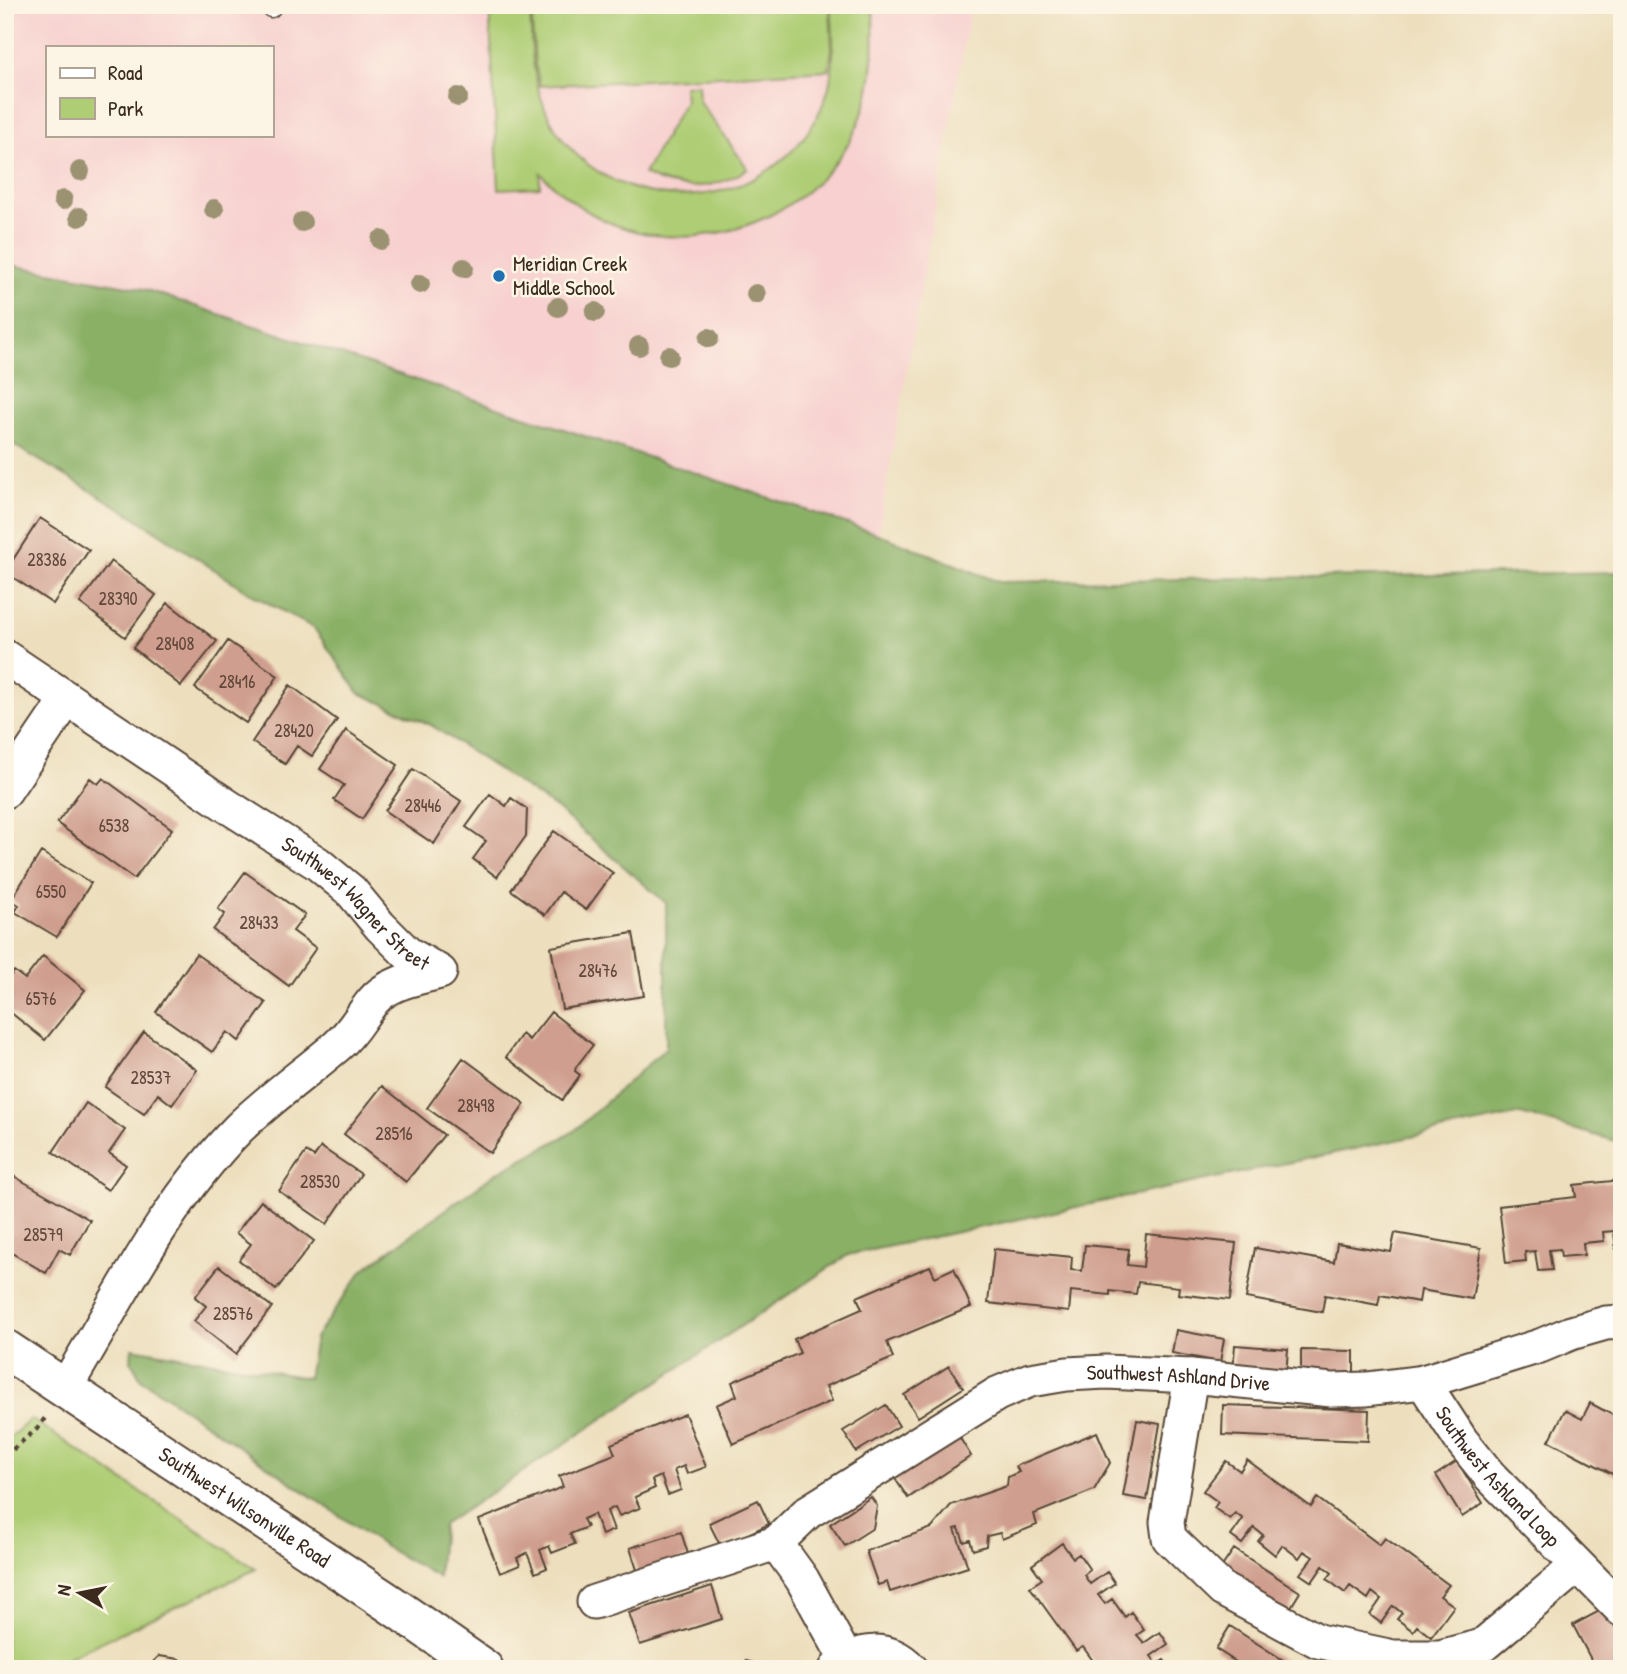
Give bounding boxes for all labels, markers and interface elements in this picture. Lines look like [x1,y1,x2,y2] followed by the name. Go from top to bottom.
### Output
[46,46,273,136] legend
[108,58,142,87] text: Road
[108,94,143,123] text: Park
[513,249,627,302] place label: Meridian Creek Middle School
[491,268,507,284] marker: Meridian Creek Middle School
[27,547,67,572] house number: 28386
[99,586,137,611] house number: 28390
[156,631,195,656] house number: 28408
[219,669,255,694] house number: 28416
[274,718,314,743] house number: 28420
[405,793,441,818] house number: 28446
[99,813,130,838] house number: 6538
[276,829,436,977] street label: Southwest Wagner Street
[36,879,66,904] house number: 6550
[239,910,279,935] house number: 28433
[578,958,618,983] house number: 28476
[26,986,56,1011] house number: 6576
[131,1065,171,1090] house number: 28537
[457,1093,495,1118] house number: 28498
[375,1121,413,1146] house number: 28516
[300,1169,340,1194] house number: 28530
[23,1222,63,1247] house number: 28579
[213,1301,253,1326] house number: 28576
[1086,1357,1272,1398] street label: Southwest Ashland Drive
[1429,1400,1567,1553] street label: Southwest Ashland Loop
[153,1440,336,1574] street label: Southwest Wilsonville Road
[46,1558,116,1628] north arrow
[50,1583,77,1597] text: N

